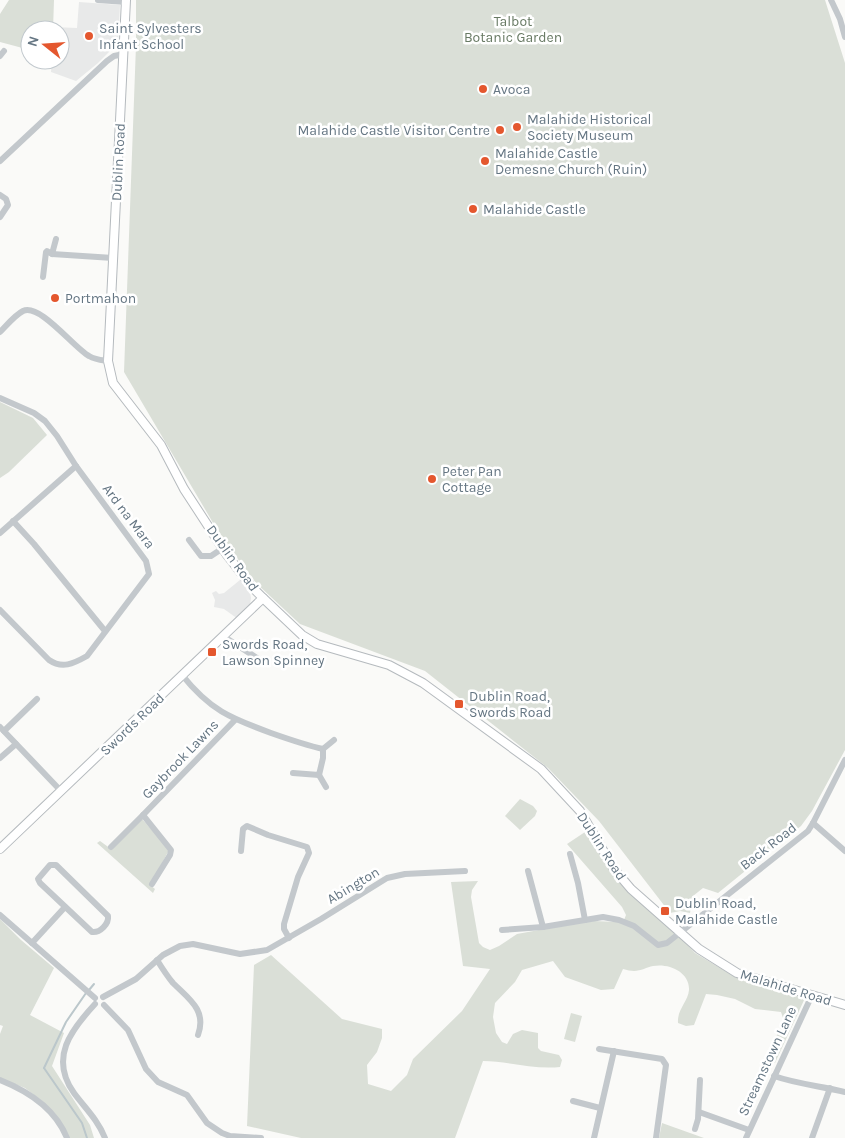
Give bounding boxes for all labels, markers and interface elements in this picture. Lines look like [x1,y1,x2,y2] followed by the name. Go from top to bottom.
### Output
[464,13,562,46] park label: Talbot Botanic Garden
[20,20,70,70] north arrow
[99,20,202,53] place label: Saint Sylvesters Infant School
[83,30,95,42] marker: Saint Sylvesters Infant School
[23,34,43,49] text: N
[493,81,530,98] place label: Avoca
[477,83,489,95] marker: Avoca
[527,111,652,144] place label: Malahide Historical Society Museum
[511,121,523,133] marker: Malahide Historical Society Museum
[297,122,490,139] place label: Malahide Castle Visitor Centre
[108,123,129,201] street label: Dublin Road
[494,124,506,136] marker: Malahide Castle Visitor Centre
[495,145,647,178] place label: Malahide Castle Demesne Church (Ruin)
[479,155,491,167] marker: Malahide Castle Demesne Church (Ruin)
[483,201,586,218] place label: Malahide Castle
[467,203,479,215] marker: Malahide Castle
[65,290,136,307] place label: Portmahon
[49,292,61,304] marker: Portmahon
[442,463,502,496] place label: Peter Pan Cottage
[426,473,438,485] marker: Peter Pan Cottage
[99,481,158,552] street label: Ard na Mara
[203,522,262,595] street label: Dublin Road
[222,636,325,669] place label: Swords Road, Lawson Spinney
[206,646,218,658] marker: Swords Road, Lawson Spinney
[469,688,552,721] place label: Dublin Road, Swords Road
[97,690,168,759] street label: Swords Road
[453,698,465,710] marker: Dublin Road, Swords Road
[138,716,222,802] street label: Gaybrook Lawns
[573,809,630,884] street label: Dublin Road
[737,819,800,874] street label: Back Road
[324,863,383,908] street label: Abington
[675,895,778,928] place label: Dublin Road, Malahide Castle
[659,905,671,917] marker: Dublin Road, Malahide Castle
[738,965,834,1009] street label: Malahide Road
[735,1004,800,1119] street label: Streamstown Lane

